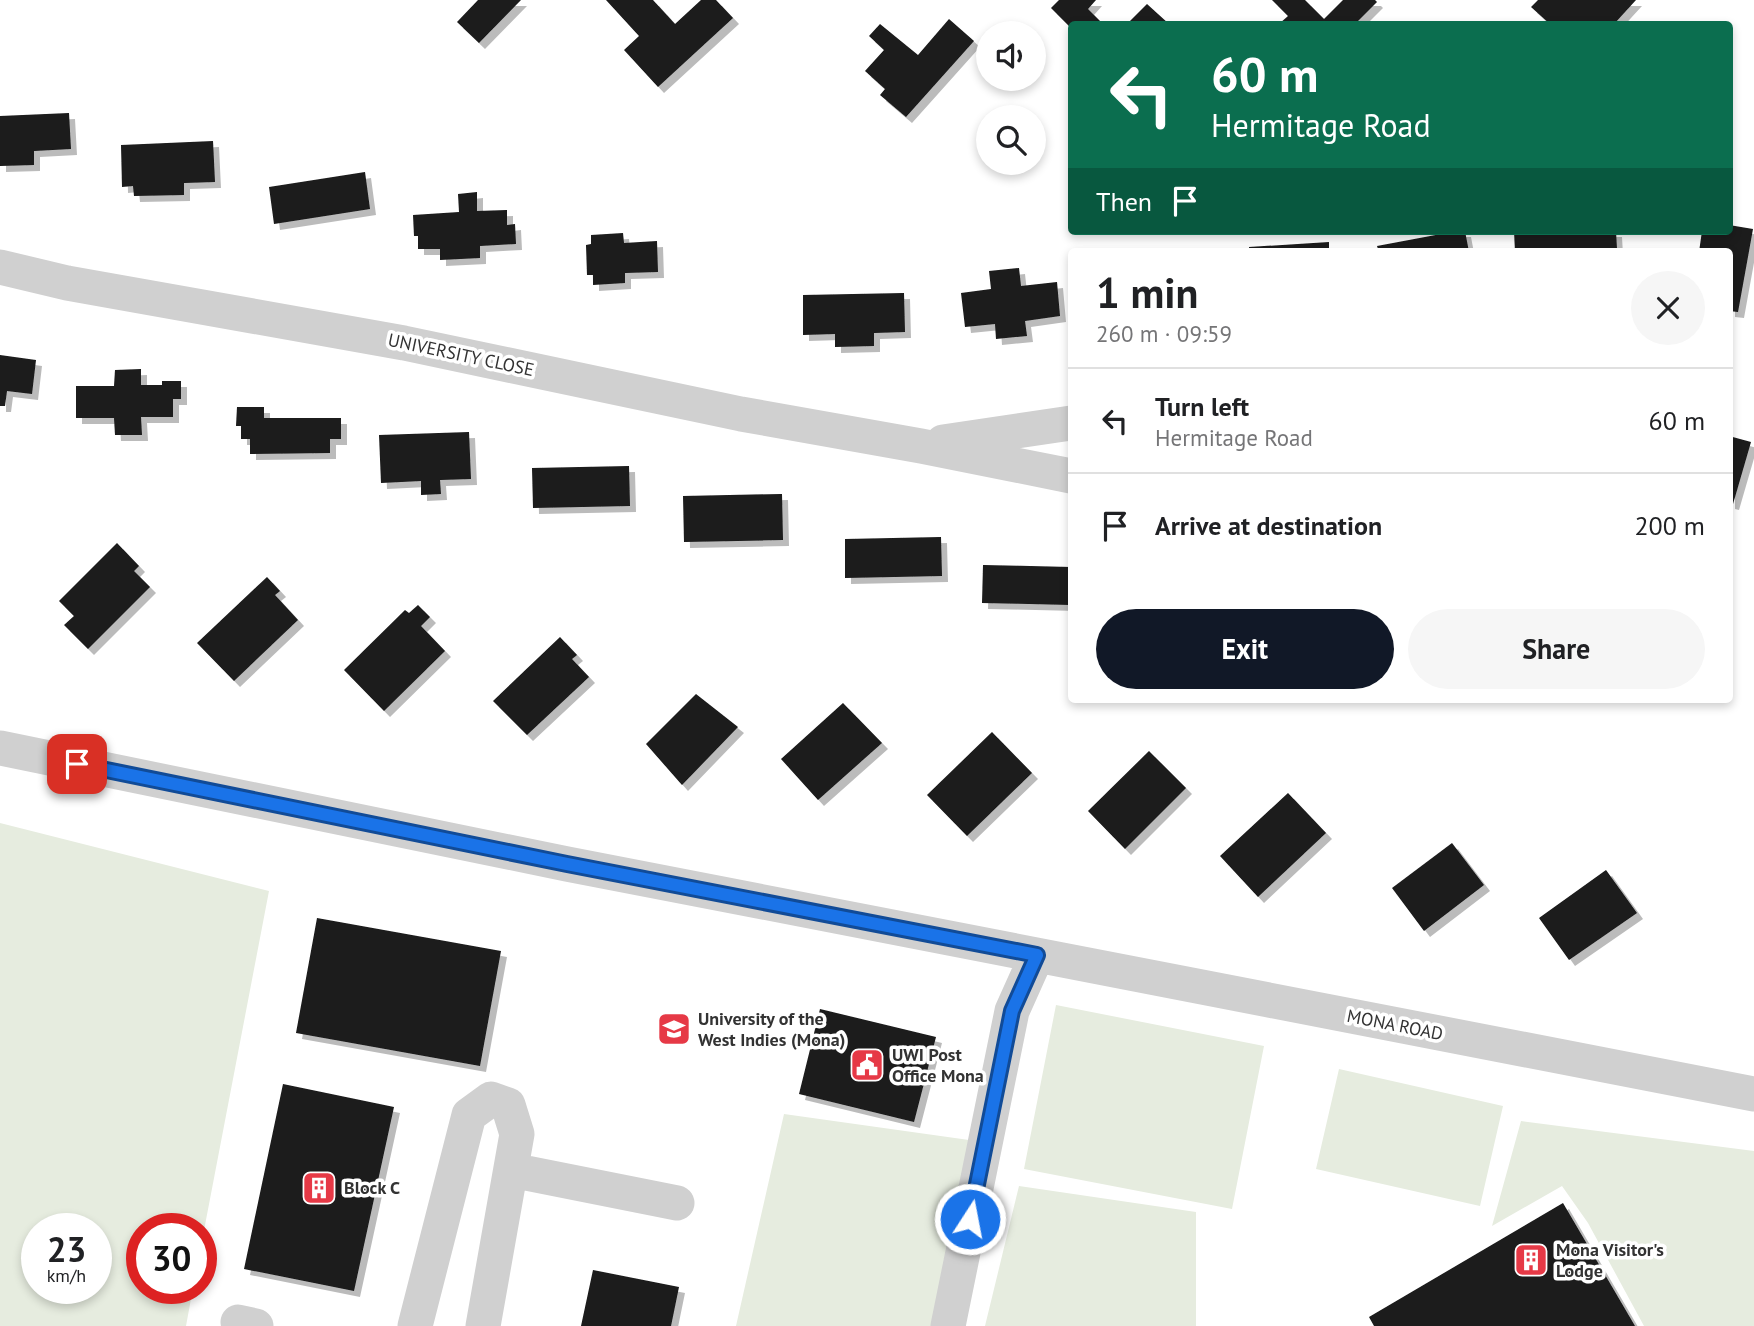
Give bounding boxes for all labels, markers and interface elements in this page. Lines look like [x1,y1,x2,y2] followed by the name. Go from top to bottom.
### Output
[976,21,1046,175] map controls
[976,21,1046,91] button: sound
[1211,42,1318,106] text: 60 m
[1096,49,1187,140] icon: left
[1211,104,1431,146] text: Hermitage Road
[976,105,1046,175] button: search
[1166,182,1204,220] icon: arrive
[1096,185,1152,218] text: Then
[1096,265,1198,320] text: 1 min
[1631,271,1705,345] button: close
[1096,319,1232,348] text: 260 m · 09:59
[386,328,536,381] street label: UNIVERSITY CLOSE
[1155,390,1249,423] text: Turn left
[1096,402,1134,440] icon: left
[1649,404,1705,437] text: 60 m
[1155,423,1313,452] text: Hermitage Road
[1096,507,1134,545] icon: arrive
[1155,509,1382,542] text: Arrive at destination
[1634,509,1705,542] text: 200 m
[1096,609,1394,689] button: Exit
[1408,609,1705,689] button: Share
[47,734,107,794] pin
[58,745,96,783] icon: arrive
[1345,1004,1445,1045] street label: MONA ROAD
[698,1007,846,1051] place label: University of the West Indies (Mona)
[655,1010,693,1048] school or university icon: University of the West Indies (Mona)
[892,1043,984,1087] place label: UWI Post Office Mona
[848,1046,886,1084] public building icon: UWI Post Office Mona
[300,1169,338,1207] building icon: Block C
[344,1176,400,1199] place label: Block C
[933,1182,1007,1256] position arrow
[126,1213,217,1304] speed limit sign: 30
[47,1226,86,1272] text: 23
[1556,1238,1664,1282] place label: Mona Visitor's Lodge
[1512,1241,1550,1279] building icon: Mona Visitor's Lodge
[47,1264,86,1287] text: km/h

